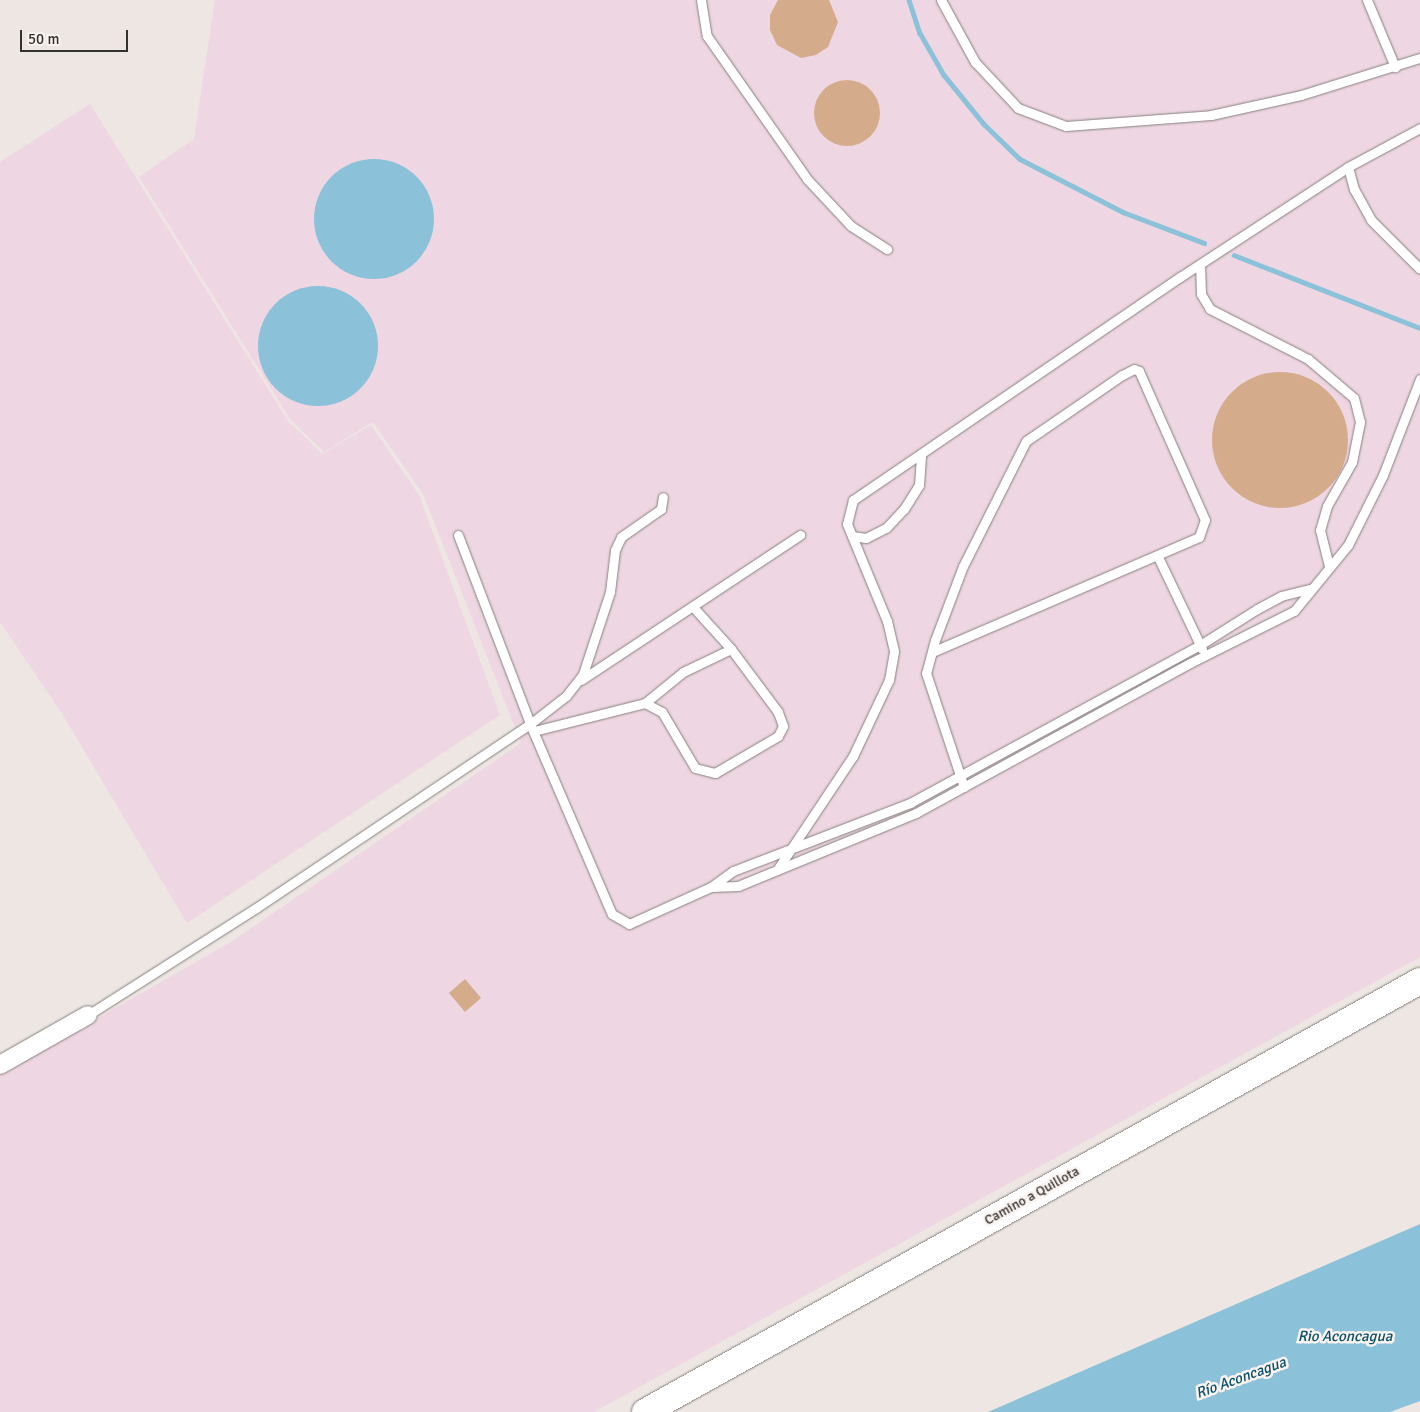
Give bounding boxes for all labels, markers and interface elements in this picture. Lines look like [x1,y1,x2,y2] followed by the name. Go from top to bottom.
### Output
[22,20,130,52] scale bar
[28,30,59,48] text: 50 m
[981,1163,1083,1229] street label: Camino a Quillota
[1298,1328,1392,1346] water label: Rio Aconcagua
[1194,1353,1288,1403] water label: Río Aconcagua

